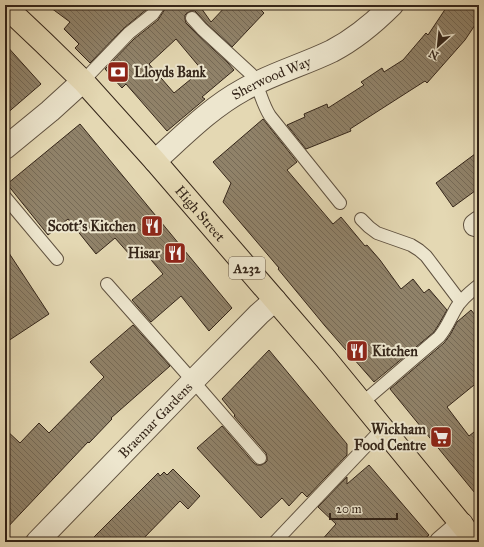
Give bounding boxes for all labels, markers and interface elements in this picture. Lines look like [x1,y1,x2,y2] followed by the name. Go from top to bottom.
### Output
[418,26,458,66] north arrow
[426,46,441,62] text: N
[228,53,314,104] street label: Sherwood Way
[105,59,131,85] bank icon: Lloyds Bank
[134,64,207,82] place label: Lloyds Bank
[171,182,229,245] street label: High Street
[139,213,165,239] restaurant icon: Scott's Kitchen
[48,218,136,235] place label: Scott's Kitchen
[162,240,188,266] restaurant icon: Hisar
[128,245,161,262] place label: Hisar
[229,257,265,279] road number: A232
[344,338,370,364] restaurant icon: Kitchen
[372,343,418,360] place label: Kitchen
[115,379,196,462] street label: Braemar Gardens
[354,421,426,454] place label: Wickham Food Centre
[428,424,454,450] supermarket icon: Wickham Food Centre
[330,495,397,521] scale bar
[336,502,362,516] text: 20 m

